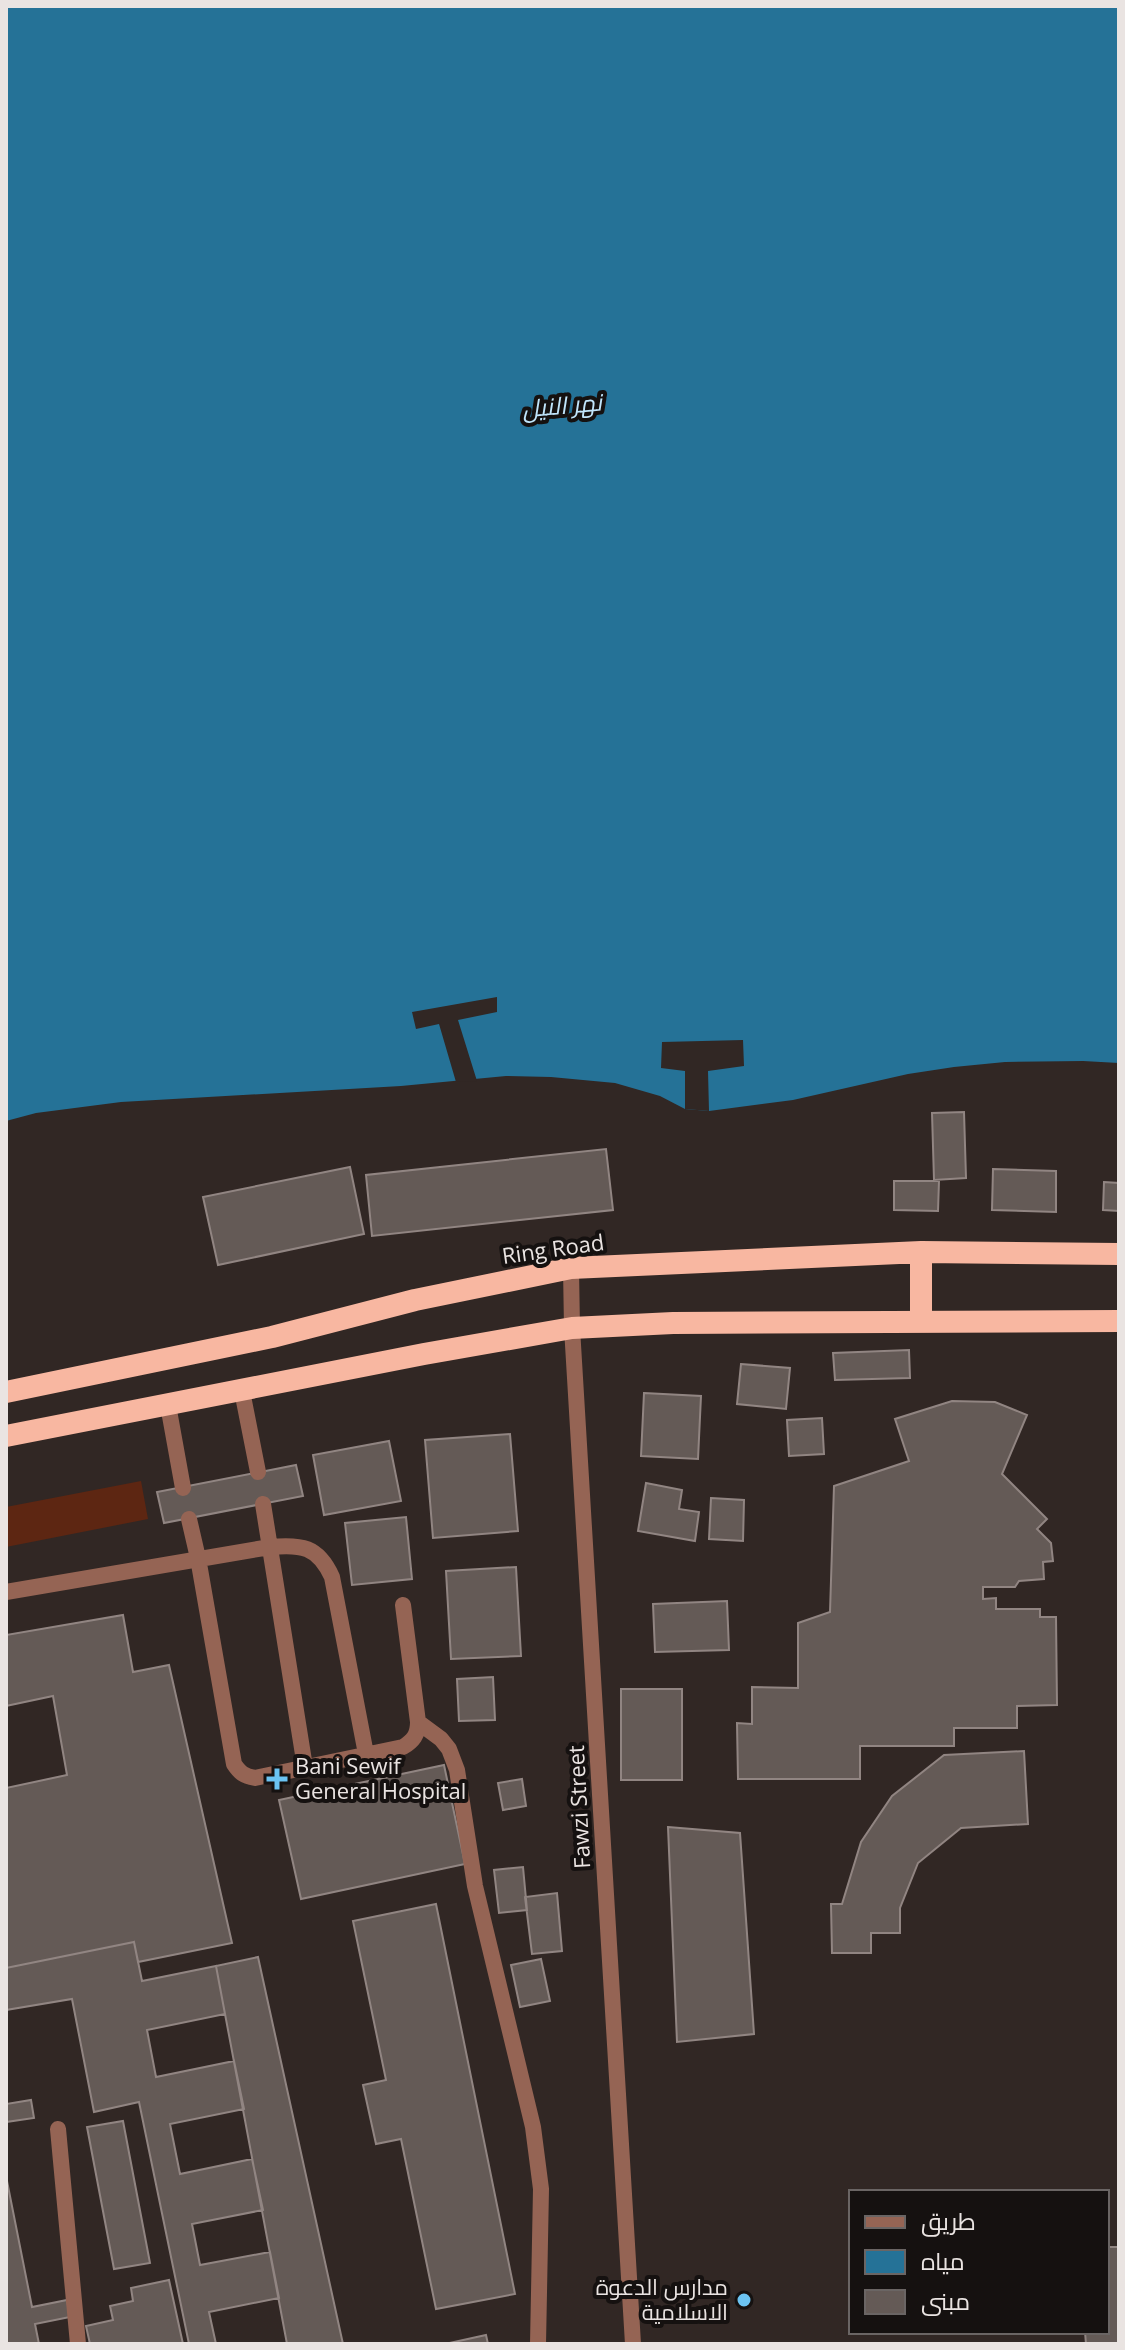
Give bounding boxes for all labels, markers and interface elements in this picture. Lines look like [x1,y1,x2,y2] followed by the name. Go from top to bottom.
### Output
[521,384,606,424] water label: نهر النيل
[500,1226,606,1270] street label: Ring Road
[560,1744,596,1870] street label: Fawzi Street
[295,1750,466,1805] place label: Bani Sewif General Hospital
[266,1768,288,1790] marker: Bani Sewif General Hospital
[849,2190,1109,2334] legend
[921,2204,976,2237] text: طريق
[921,2244,965,2277] text: مياه
[596,2271,728,2326] place label: مدارس الدعوة الاسلامية
[921,2284,970,2317] text: مبنى
[735,2291,753,2309] marker: مدارس الدعوة الاسلامية

